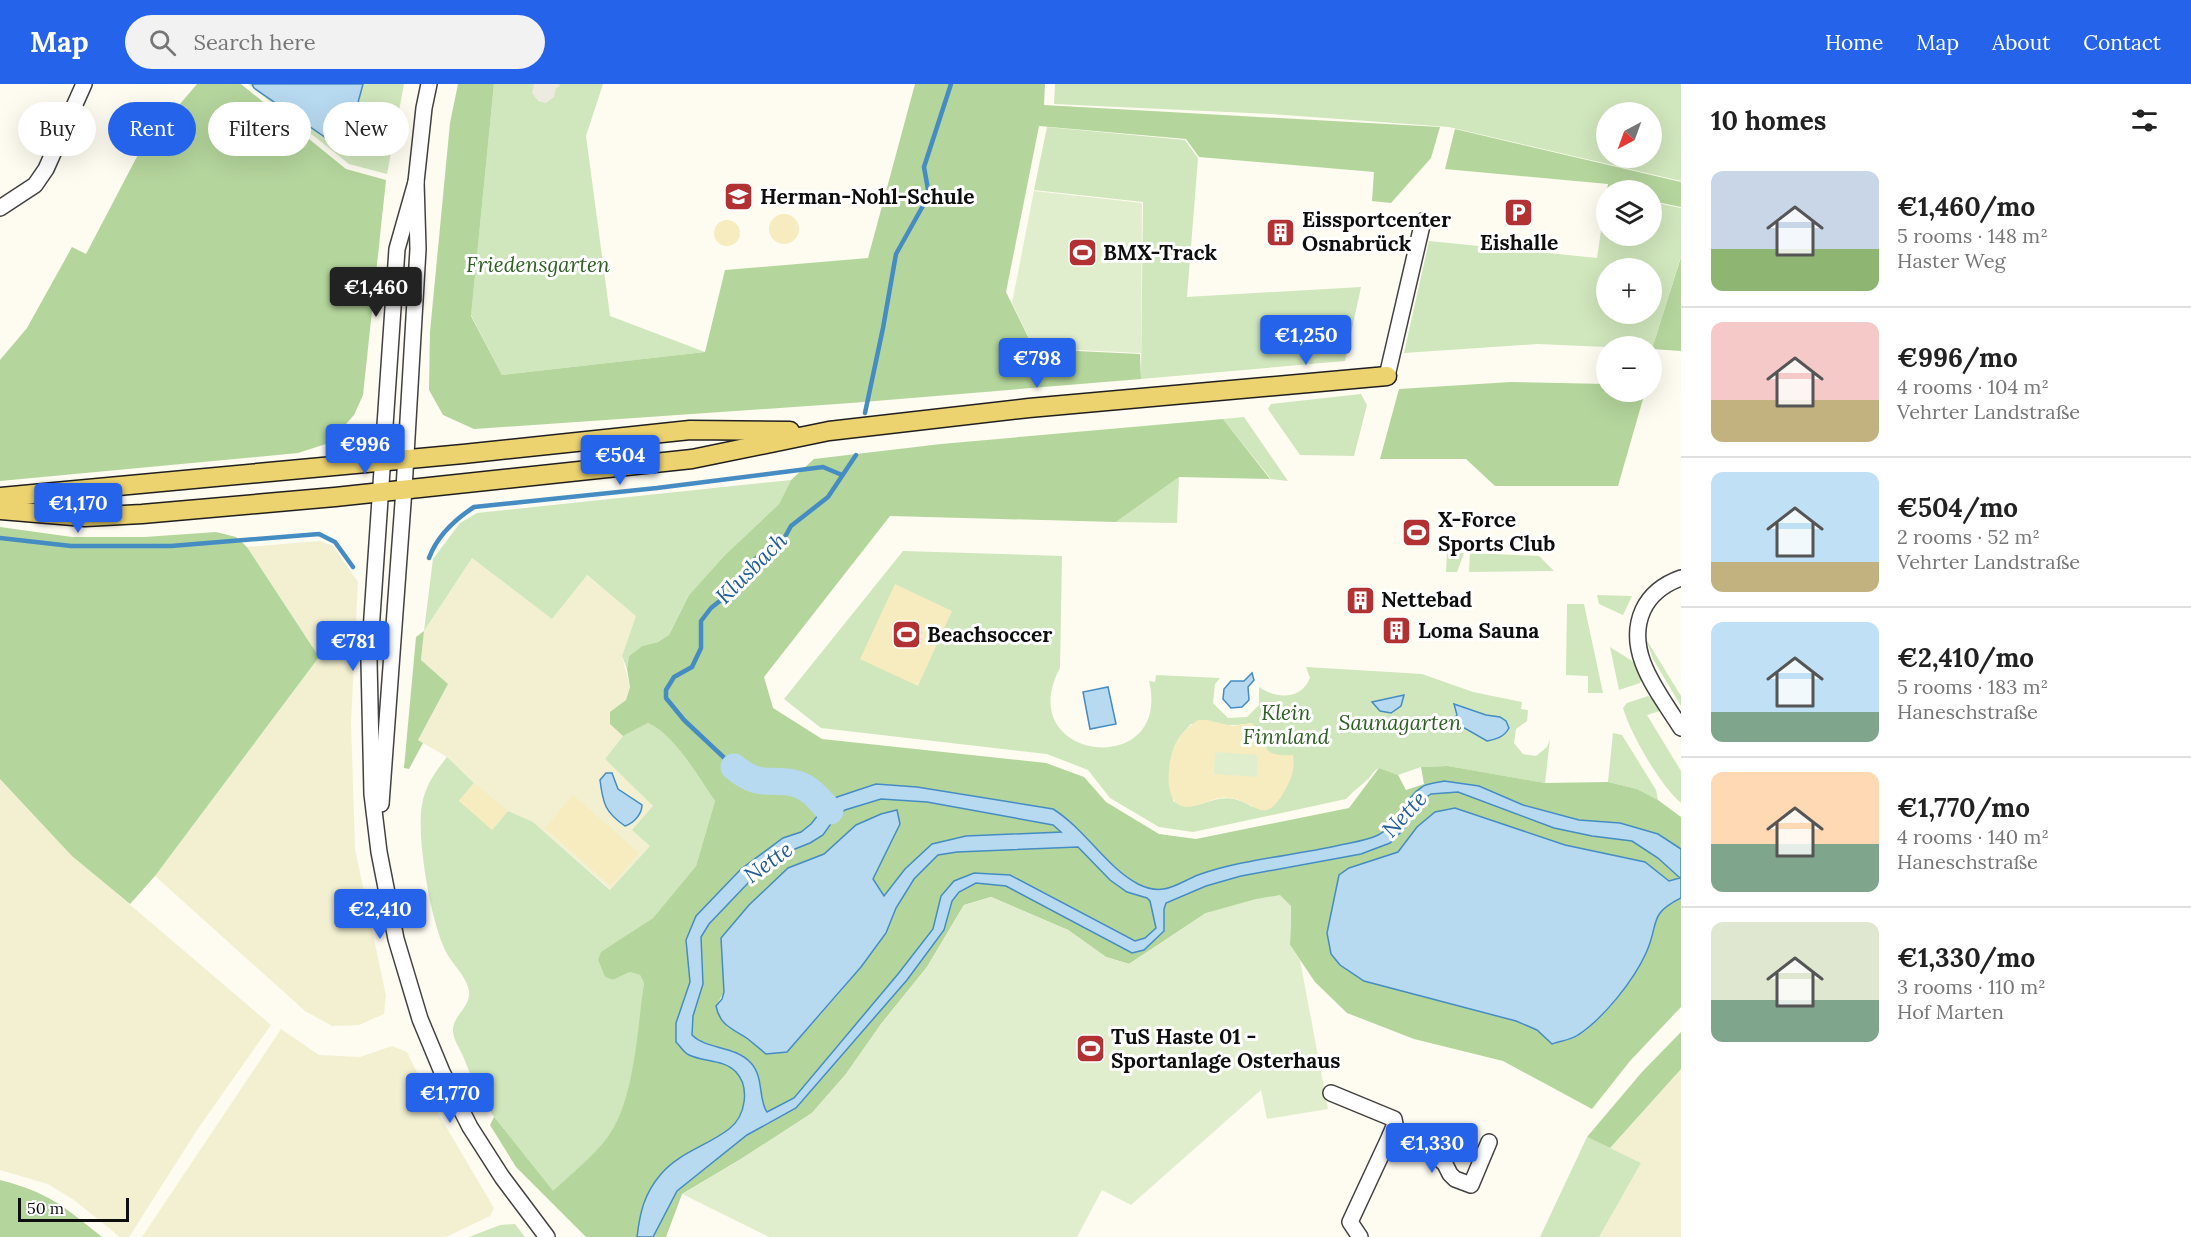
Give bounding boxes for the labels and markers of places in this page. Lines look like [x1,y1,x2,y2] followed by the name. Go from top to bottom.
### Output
[723,181,755,213] school or university icon: Herman-Nohl-Schule
[760,183,975,210] place label: Herman-Nohl-Schule
[1503,196,1535,228] parking icon: Eishalle
[1302,206,1451,257] place label: Eissportcenter Osnabrück
[1265,216,1297,248] building icon: Eissportcenter Osnabrück
[1480,229,1558,256] place label: Eishalle
[1066,237,1098,269] sports icon: BMX-Track
[1103,239,1218,266] place label: BMX-Track
[327,267,425,318] pin: €1,460
[1257,315,1355,366] pin: €1,250
[1001,338,1073,389] pin: €798
[329,424,401,475] pin: €996
[584,435,656,486] pin: €504
[29,483,127,534] pin: €1,170
[1438,506,1555,557] place label: X-Force Sports Club
[1401,516,1433,548] sports icon: X-Force Sports Club
[1344,584,1376,616] building icon: Nettebad
[1381,586,1472,613] place label: Nettebad
[1381,615,1413,647] building icon: Loma Sauna
[1418,617,1539,644] place label: Loma Sauna
[890,619,922,651] sports icon: Beachsoccer
[317,621,389,672] pin: €781
[927,621,1052,648] place label: Beachsoccer
[331,889,429,940] pin: €2,410
[1111,1023,1340,1074] place label: TuS Haste 01 - Sportanlage Osterhaus
[1074,1033,1106,1065] sports icon: TuS Haste 01 - Sportanlage Osterhaus
[401,1073,499,1124] pin: €1,770
[1383,1123,1481,1174] pin: €1,330

